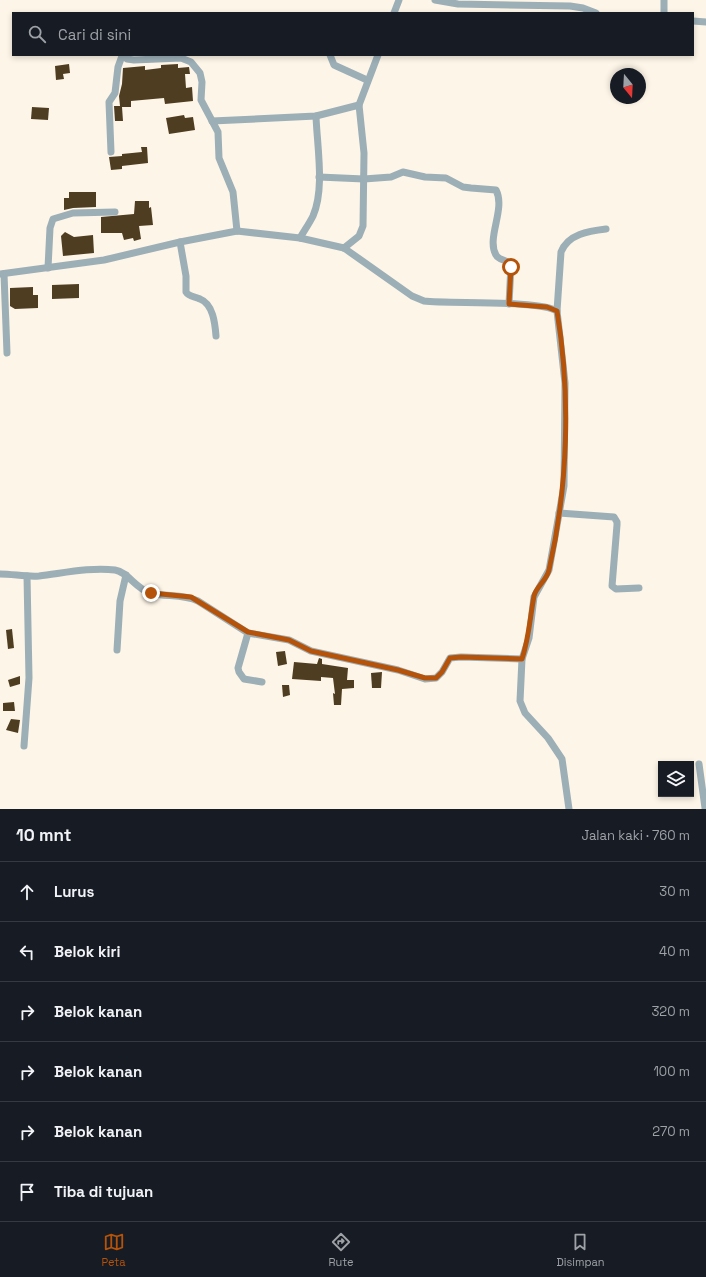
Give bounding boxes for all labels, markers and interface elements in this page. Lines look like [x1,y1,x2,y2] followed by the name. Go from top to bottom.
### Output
[12,12,694,56] search box
[26,23,48,45] icon: search
[58,25,131,44] text: Cari di sini
[610,68,646,104] north arrow
[502,258,520,276] route start
[142,584,160,602] route end
[658,761,694,797] map controls
[658,761,694,797] button: layers
[16,824,72,846] text: 10 mnt
[582,827,690,844] text: Jalan kaki · 760 m
[16,881,38,903] icon: ahead
[54,882,94,901] text: Lurus
[659,883,690,900] text: 30 m
[16,941,38,963] icon: left
[54,942,120,961] text: Belok kiri
[659,943,690,960] text: 40 m
[16,1001,38,1023] icon: right
[54,1002,142,1021] text: Belok kanan
[651,1003,690,1020] text: 320 m
[16,1061,38,1083] icon: right
[54,1062,142,1081] text: Belok kanan
[653,1063,690,1080] text: 100 m
[16,1121,38,1143] icon: right
[54,1122,142,1141] text: Belok kanan
[652,1123,690,1140] text: 270 m
[16,1181,38,1203] icon: arrive
[54,1182,153,1201] text: Tiba di tujuan
[101,1231,126,1269] tab: Peta
[328,1231,354,1269] tab: Rute
[556,1231,605,1269] tab: Disimpan

